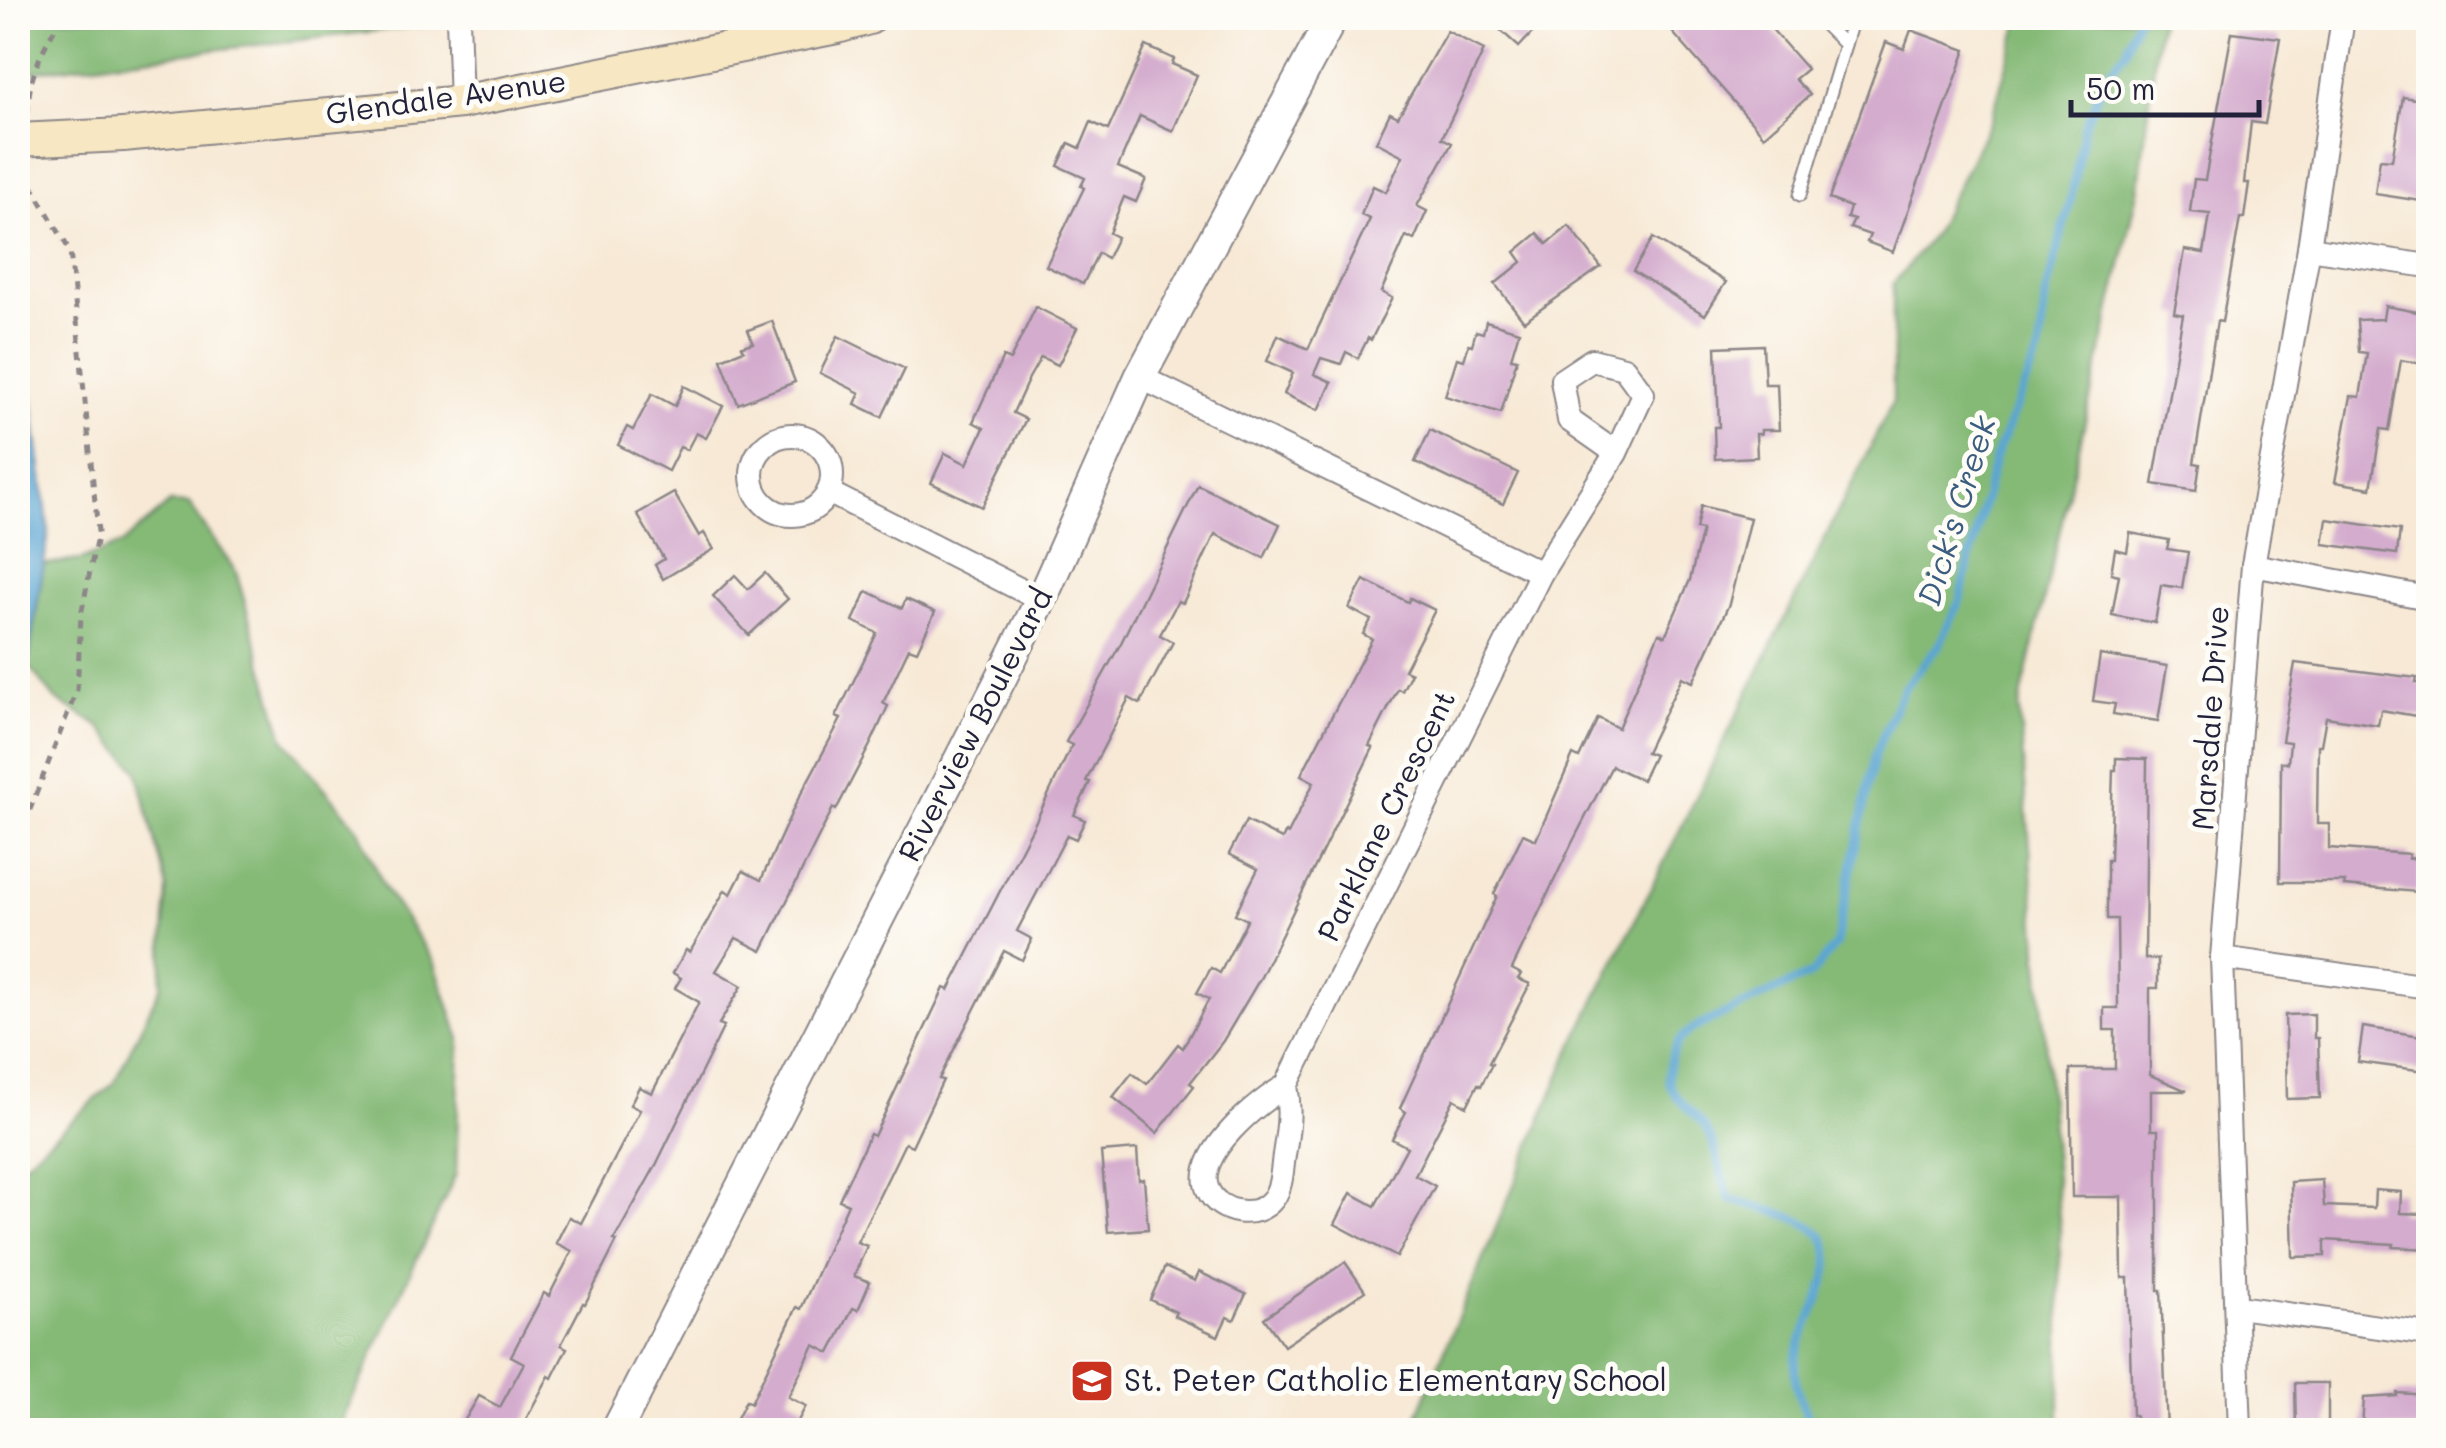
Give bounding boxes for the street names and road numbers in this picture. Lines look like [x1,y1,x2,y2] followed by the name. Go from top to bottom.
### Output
[323,59,568,133] street label: Glendale Avenue
[888,580,1061,868] street label: Riverview Boulevard
[2181,604,2237,831] street label: Marsdale Drive
[1307,683,1463,947] street label: Parklane Crescent

